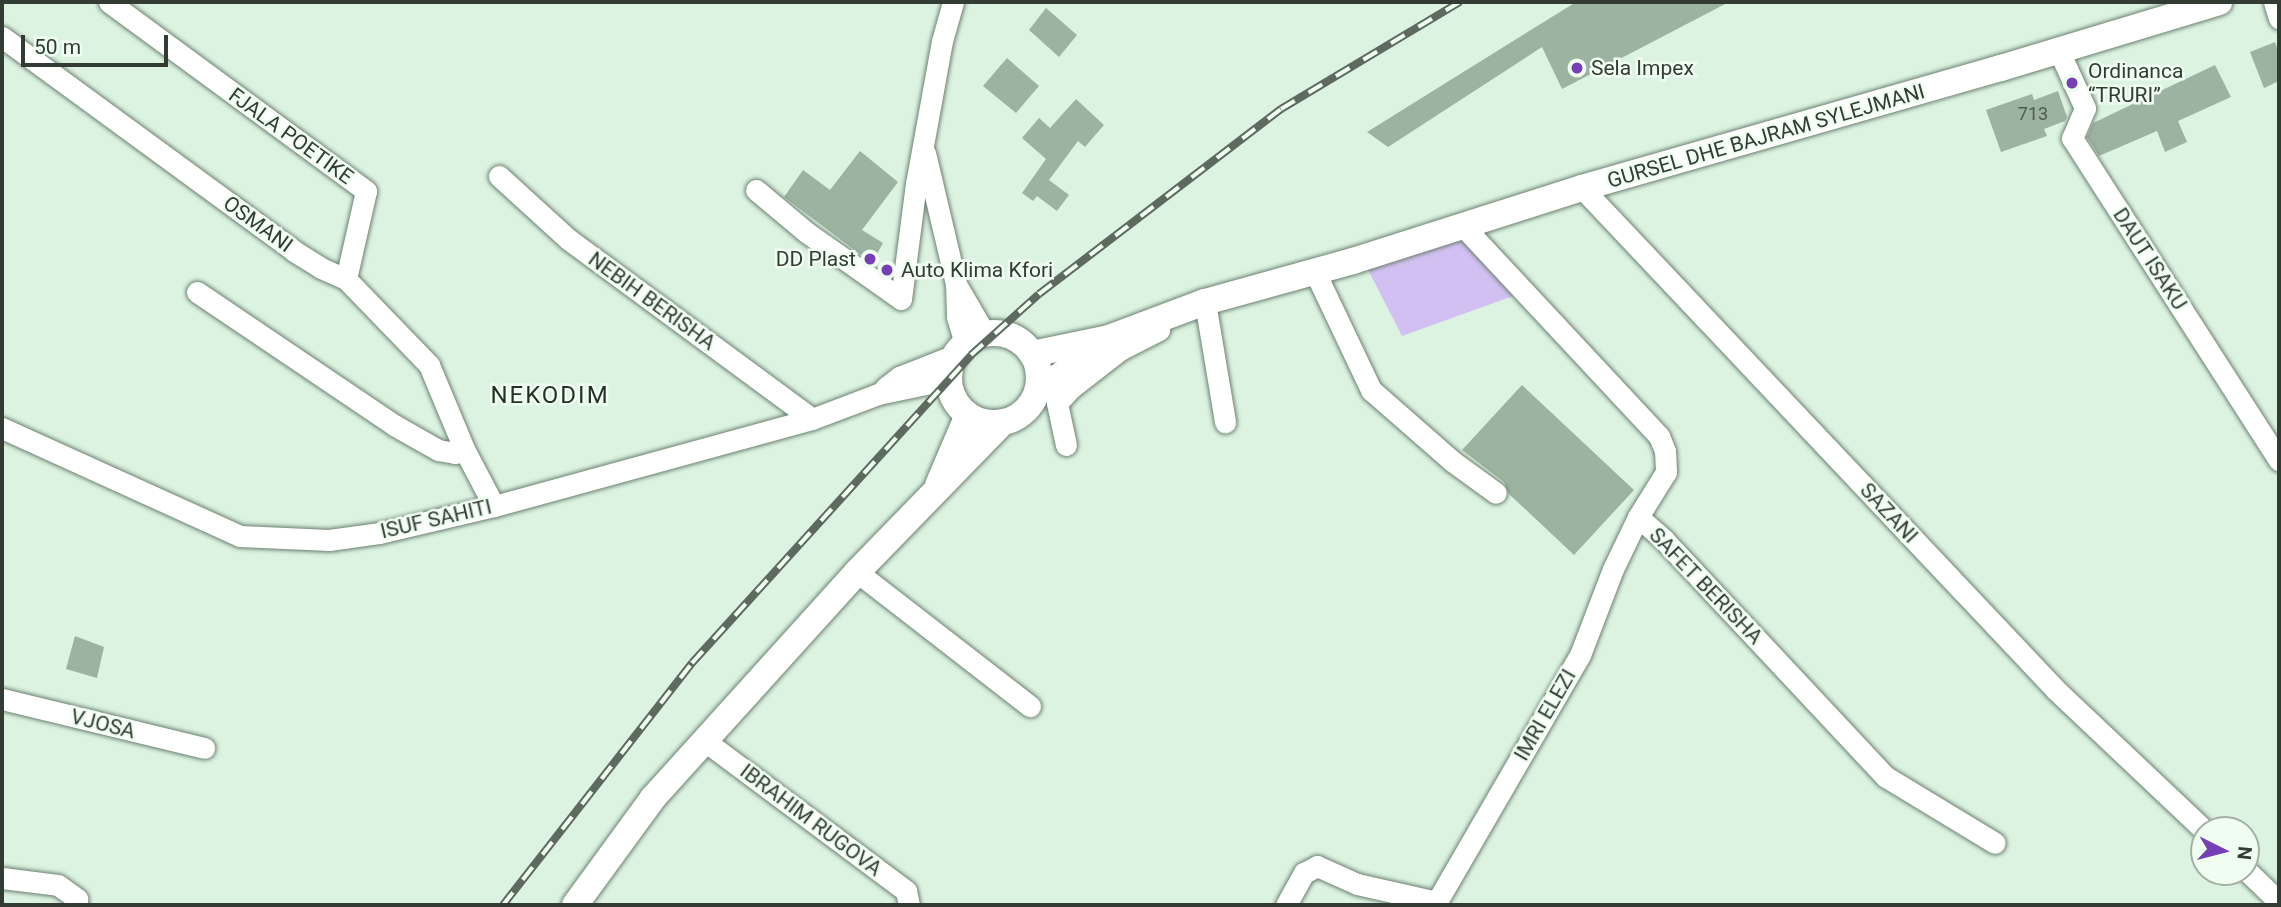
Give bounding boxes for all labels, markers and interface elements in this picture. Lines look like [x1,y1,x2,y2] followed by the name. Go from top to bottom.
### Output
[24,21,172,65] scale bar
[34,35,81,59] text: 50 m
[1591,55,1694,81] place label: Sela Impex
[2088,58,2183,108] place label: Ordinanca “TRURI”
[1569,60,1585,76] marker: Sela Impex
[2062,73,2082,93] marker: Ordinanca “TRURI”
[1604,79,1928,193] street label: GURSEL DHE BAJRAM SYLEJMANI
[224,82,358,190] street label: FJALA POETIKE
[2018,103,2048,125] house number: 713
[218,190,298,258] street label: OSMANI
[2108,203,2192,315] street label: DAUT ISAKU
[584,246,720,356] street label: NEBIH BERISHA
[776,246,856,272] place label: DD Plast
[862,251,878,267] marker: DD Plast
[901,257,1053,283] place label: Auto Klima Kfori
[879,262,895,278] marker: Auto Klima Kfori
[491,382,609,410] district label: NEKODIM
[1855,478,1923,548] street label: SAZANI
[378,494,494,544] street label: ISUF SAHITI
[1644,522,1768,650] street label: SAFET BERISHA
[1509,665,1581,765] street label: IMRI ELEZI
[68,704,138,744] street label: VJOSA
[735,758,887,882] street label: IBRAHIM RUGOVA
[2190,816,2260,886] north arrow
[2232,845,2257,861] text: N

